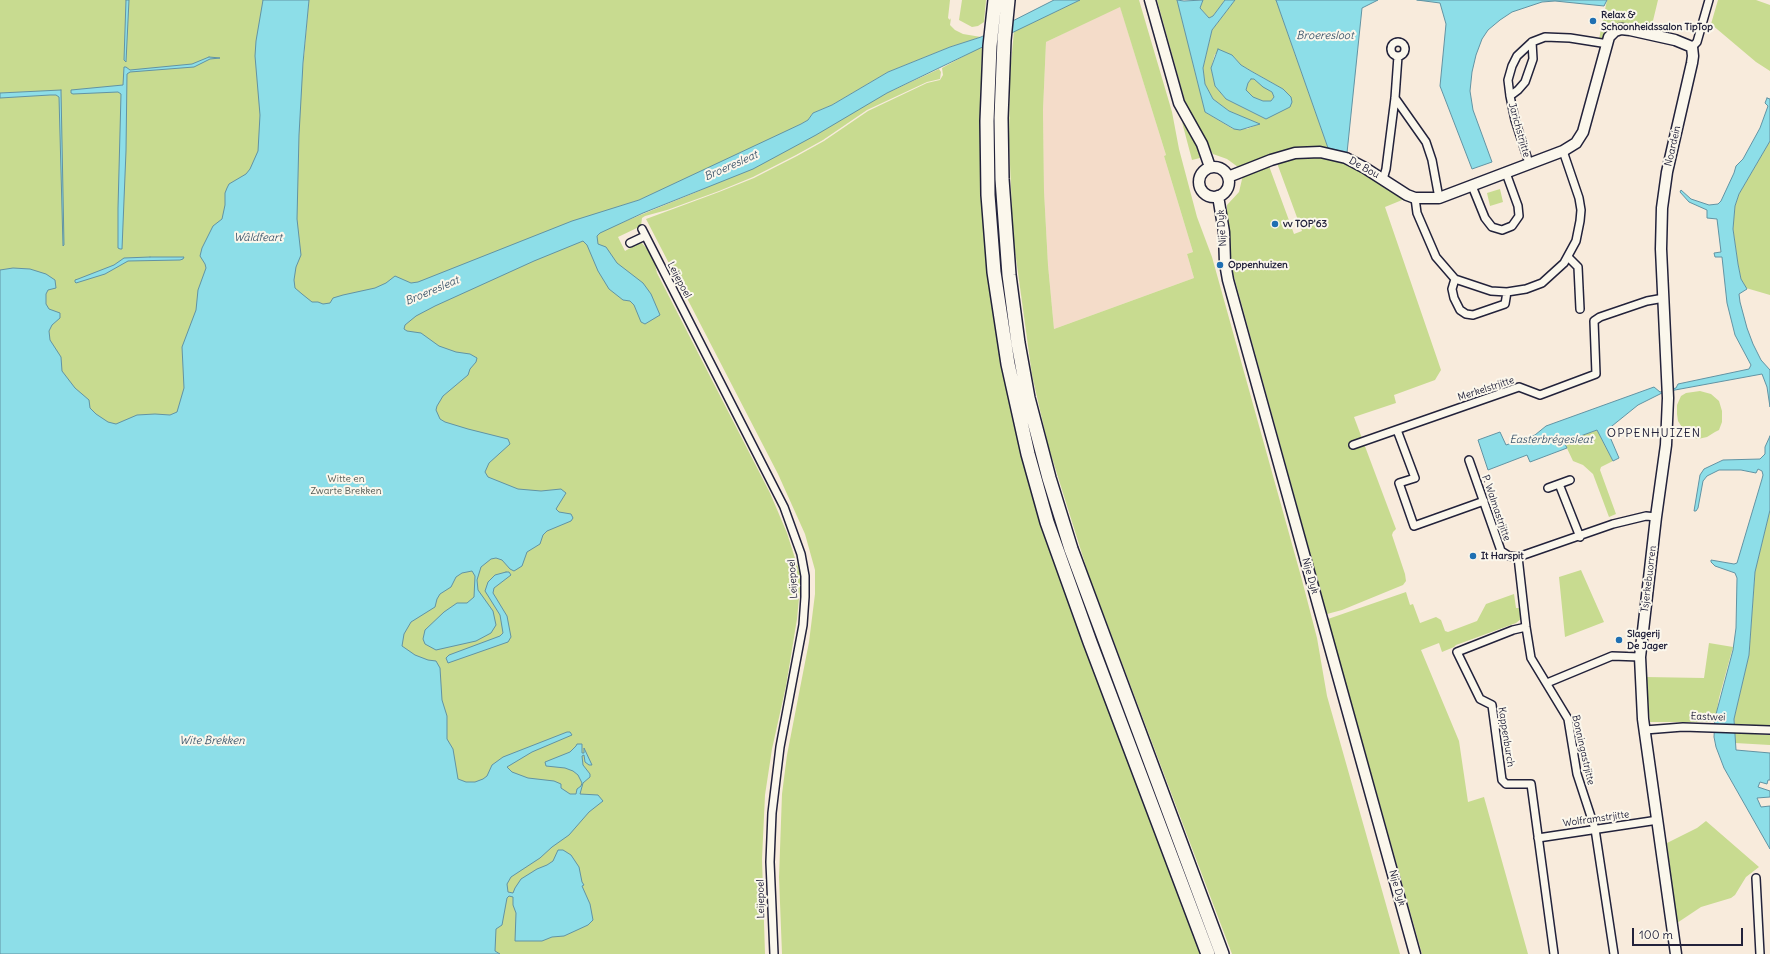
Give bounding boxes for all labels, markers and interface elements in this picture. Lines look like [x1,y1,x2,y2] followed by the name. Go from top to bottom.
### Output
[1601,9,1713,32] place label: Relax & Schoonheidssalon TipTop
[1588,16,1598,26] marker: Relax & Schoonheidssalon TipTop
[1296,29,1354,43] water label: Broeresloot
[1505,101,1533,159] street label: Jarichstrjitte
[1663,124,1683,168] street label: Noardein
[702,148,760,184] water label: Broeresleat
[1347,155,1381,181] street label: De Bou
[1215,209,1229,247] street label: Nije Dyk
[1283,218,1327,230] place label: vv TOP'63
[1270,219,1280,229] marker: vv TOP'63
[234,231,282,245] water label: Wâldfeart
[1228,259,1288,271] place label: Oppenhuizen
[664,260,694,300] street label: Leijepoel
[1215,260,1225,270] marker: Oppenhuizen
[403,274,461,308] water label: Broeresleat
[1456,374,1516,404] street label: Merkelstrjitte
[1607,427,1701,441] district label: OPPENHUIZEN
[1509,433,1593,447] water label: Easterbrégesleat
[310,473,382,496] park label: Witte en Zwarte Brekken
[1479,473,1513,543] street label: P. Walmastrjitte
[1639,545,1659,613] street label: Tsjerkebuorren
[1481,550,1524,562] place label: It Harspit
[1468,551,1478,561] marker: It Harspit
[1299,557,1321,595] street label: Nije Dyk
[786,559,800,599] street label: Leijepoel
[1627,628,1668,652] place label: Slagerij De Jager
[1614,635,1624,645] marker: Slagerij De Jager
[1495,706,1517,768] street label: Kappenburch
[1690,710,1726,724] street label: Eastwei
[1569,714,1597,786] street label: Bonningastrjitte
[179,734,245,748] water label: Wite Brekken
[1562,808,1630,830] street label: Wolframstrjitte
[1386,869,1408,907] street label: Nije Dyk
[755,879,767,919] street label: Leijepoel
[1634,920,1745,946] scale bar
[1639,927,1673,942] text: 100 m

